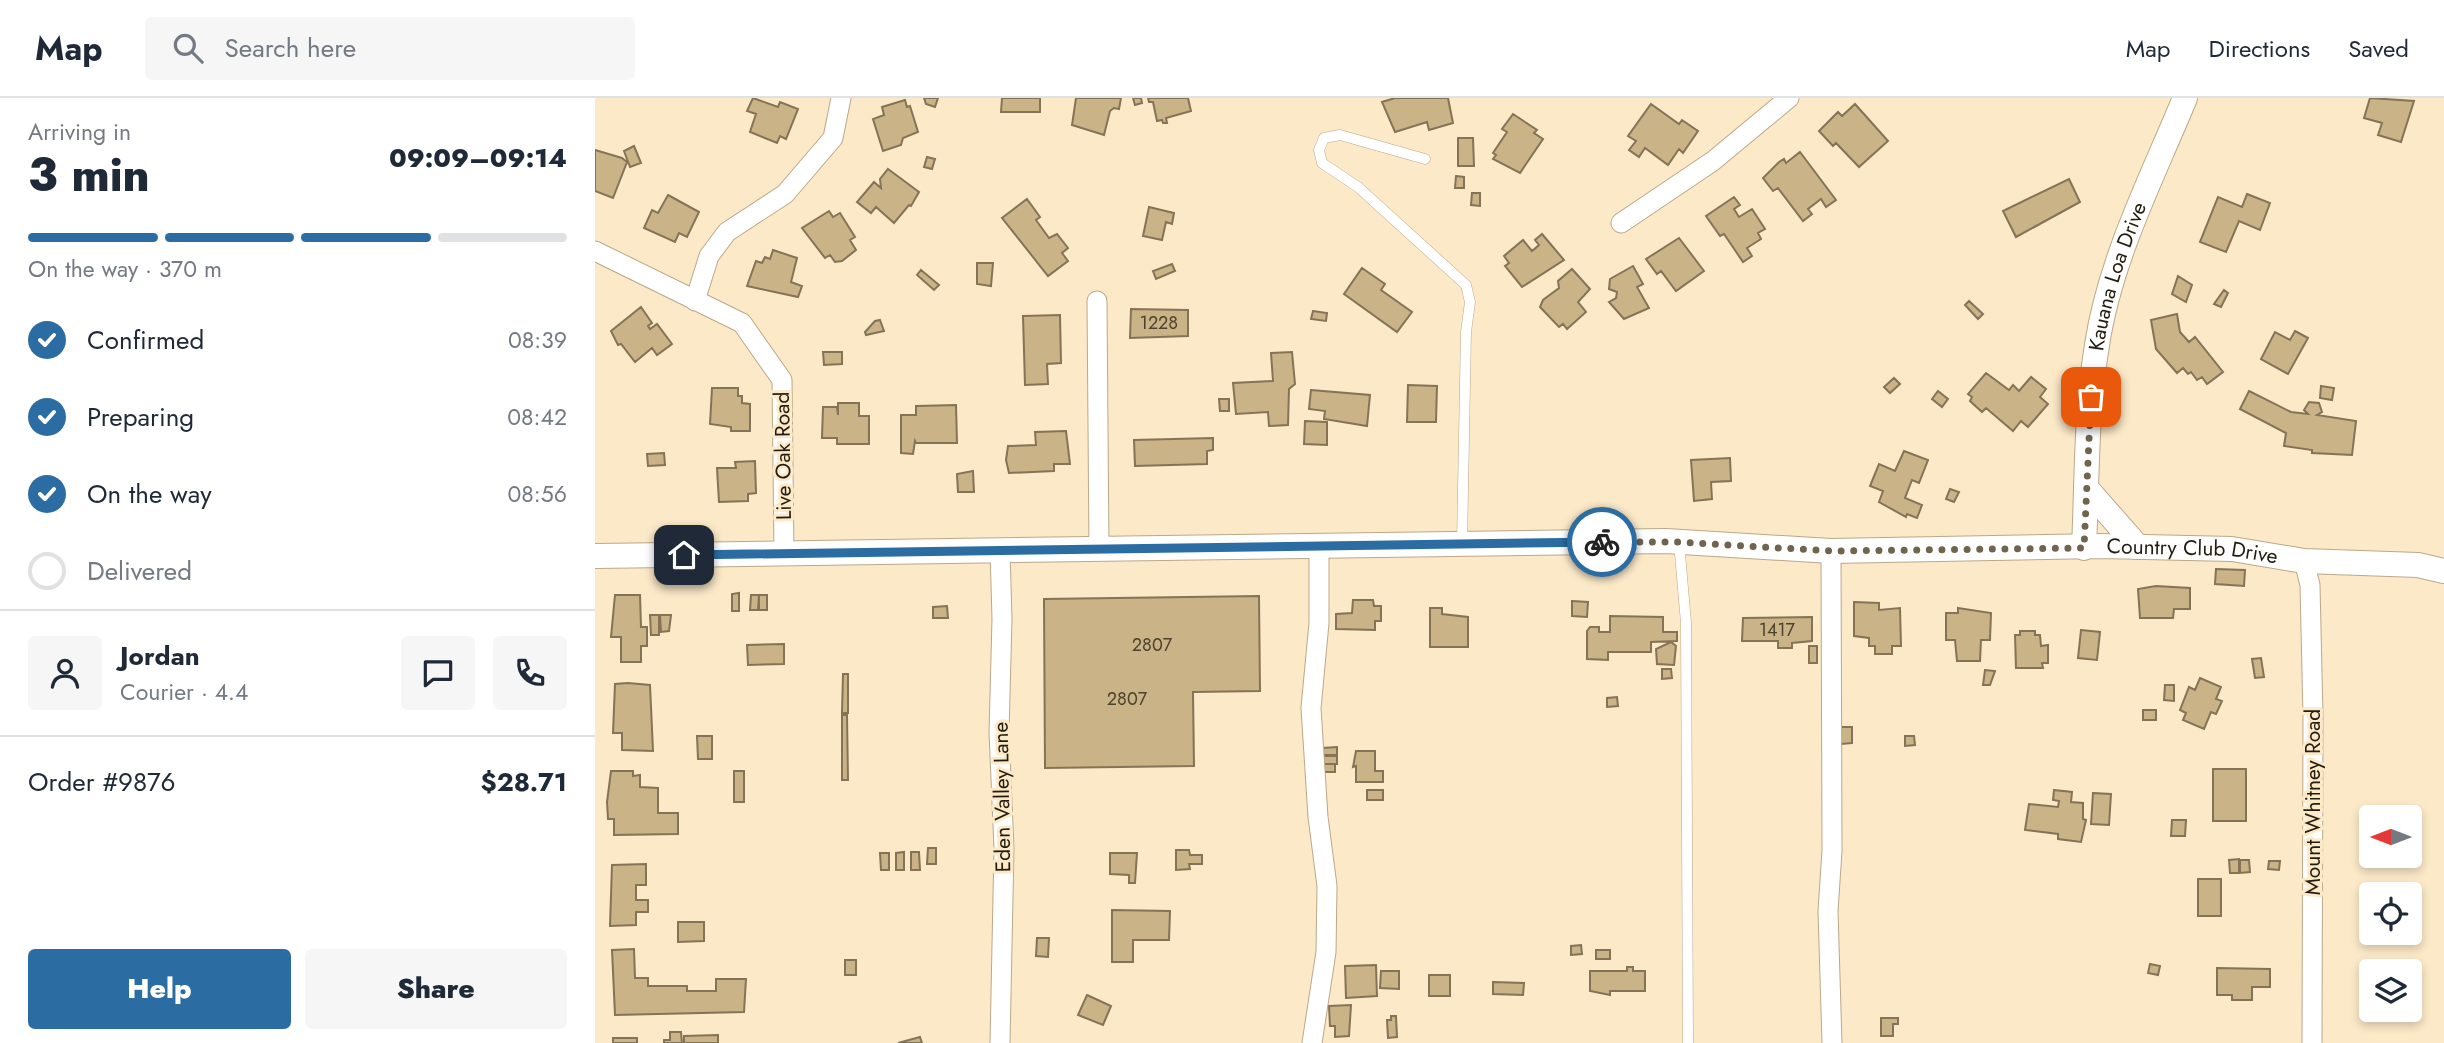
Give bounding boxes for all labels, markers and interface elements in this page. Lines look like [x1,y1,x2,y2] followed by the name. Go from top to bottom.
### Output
[145,17,635,80] search box
[35,25,103,72] text: Map
[169,29,207,67] icon: search
[225,29,356,67] text: Search here
[2126,31,2171,66] text: Map
[2209,31,2310,66] text: Directions
[2348,31,2409,66] text: Saved
[28,115,131,149] text: Arriving in
[389,139,567,177] text: 09:09–09:14
[28,142,150,208] text: 3 min
[2081,197,2154,353] street label: Kauana Loa Drive
[28,252,222,286] text: On the way · 370 m
[1140,310,1178,336] house number: 1228
[28,321,66,359] icon: check
[87,321,204,359] text: Confirmed
[508,323,567,357] text: 08:39
[2061,367,2121,427] pin
[2072,378,2110,416] icon: bag
[767,392,799,520] street label: Live Oak Road
[28,398,66,436] icon: check
[87,398,194,436] text: Preparing
[507,400,567,434] text: 08:42
[28,475,66,513] icon: check
[87,475,212,513] text: On the way
[508,477,567,511] text: 08:56
[1567,507,1637,577] courier
[1583,523,1621,561] icon: bike
[654,525,714,585] pin
[2106,531,2280,571] street label: Country Club Drive
[665,536,703,574] icon: home
[87,552,192,590] text: Delivered
[1759,617,1796,643] house number: 1417
[1132,632,1173,658] house number: 2807
[28,636,102,710] button: person
[401,636,475,710] button: chat
[493,636,567,710] button: phone
[120,637,200,675] text: Jordan
[120,675,248,709] text: Courier · 4.4
[1107,686,1148,712] house number: 2807
[2298,709,2328,895] street label: Mount Whitney Road
[986,721,1018,873] street label: Eden Valley Lane
[28,763,176,801] text: Order #9876
[481,763,567,801] text: $28.71
[2359,805,2422,868] north arrow
[2359,805,2422,1022] map controls
[2359,882,2422,945] button: locate
[28,949,291,1029] button: Help
[305,949,567,1029] button: Share
[2359,959,2422,1022] button: layers

